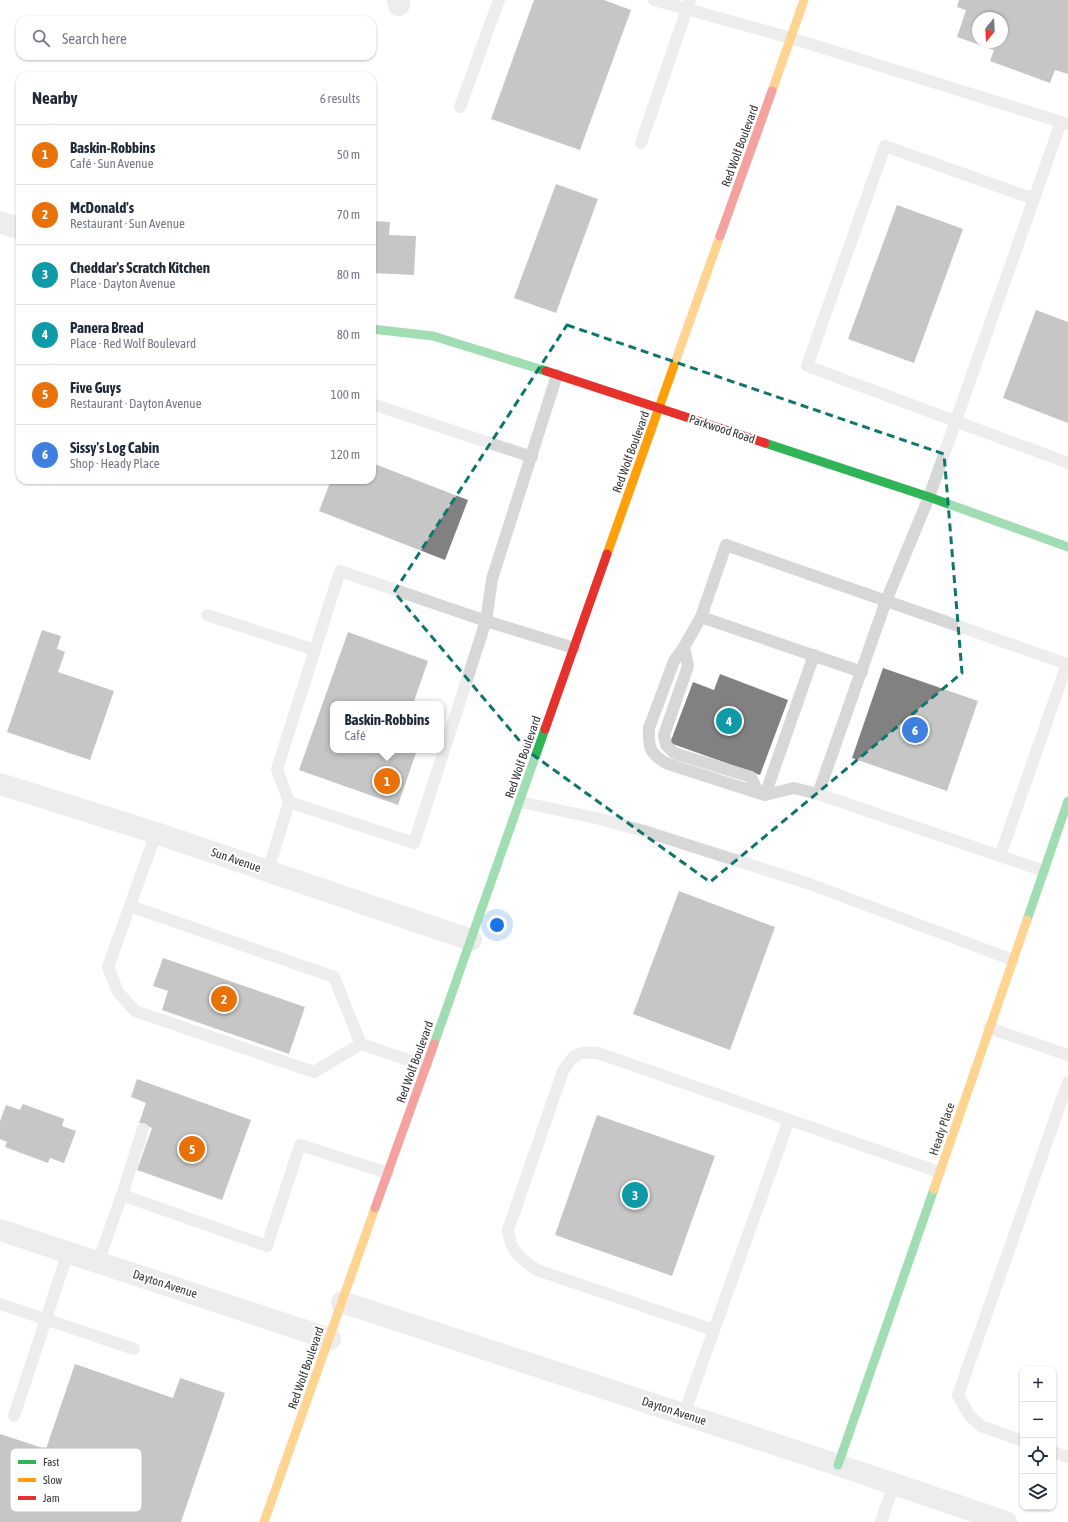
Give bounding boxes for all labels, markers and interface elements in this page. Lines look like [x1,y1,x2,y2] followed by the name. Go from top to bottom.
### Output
[972,12,1008,48] north arrow
[16,16,376,60] search box
[30,27,52,49] icon: search
[62,30,127,47] text: Search here
[32,88,78,108] text: Nearby
[320,91,360,106] text: 6 results
[719,103,761,189] street label: Red Wolf Boulevard
[70,139,155,156] text: Baskin-Robbins
[42,147,48,162] text: 1
[337,147,360,162] text: 50 m
[70,156,154,171] text: Café · Sun Avenue
[70,199,134,216] text: McDonald's
[42,207,48,222] text: 2
[337,207,360,222] text: 70 m
[70,216,185,231] text: Restaurant · Sun Avenue
[70,259,210,276] text: Cheddar's Scratch Kitchen
[42,267,48,282] text: 3
[337,267,360,282] text: 80 m
[70,276,175,291] text: Place · Dayton Avenue
[70,319,144,336] text: Panera Bread
[42,327,48,342] text: 4
[337,327,360,342] text: 80 m
[70,336,196,351] text: Place · Red Wolf Boulevard
[70,379,121,396] text: Five Guys
[42,387,48,402] text: 5
[331,387,360,402] text: 100 m
[70,396,202,411] text: Restaurant · Dayton Avenue
[610,409,652,495] street label: Red Wolf Boulevard
[687,412,757,446] street label: Parkwood Road
[70,439,159,456] text: Sissy's Log Cabin
[42,447,48,462] text: 6
[331,447,360,462] text: 120 m
[70,456,160,471] text: Shop · Heady Place
[330,701,444,753] popup
[716,706,742,736] pin: 4
[344,711,430,728] text: Baskin-Robbins
[502,714,544,800] street label: Red Wolf Boulevard
[902,715,928,745] pin: 6
[344,728,366,743] text: Café
[374,766,400,796] pin: 1
[209,845,263,875] street label: Sun Avenue
[487,915,507,935] your location
[211,984,237,1014] pin: 2
[394,1019,436,1105] street label: Red Wolf Boulevard
[926,1101,958,1157] street label: Heady Place
[179,1134,205,1164] pin: 5
[622,1180,648,1210] pin: 3
[131,1267,199,1301] street label: Dayton Avenue
[285,1325,327,1411] street label: Red Wolf Boulevard
[1020,1366,1056,1510] map controls
[1020,1366,1056,1402] button: +
[640,1394,708,1428] street label: Dayton Avenue
[1020,1402,1056,1438] button: −
[1020,1438,1056,1474] button: locate
[10,1448,142,1512] legend
[43,1456,59,1468] text: Fast
[43,1474,62,1486] text: Slow
[1020,1474,1056,1510] button: layers
[43,1492,60,1504] text: Jam

